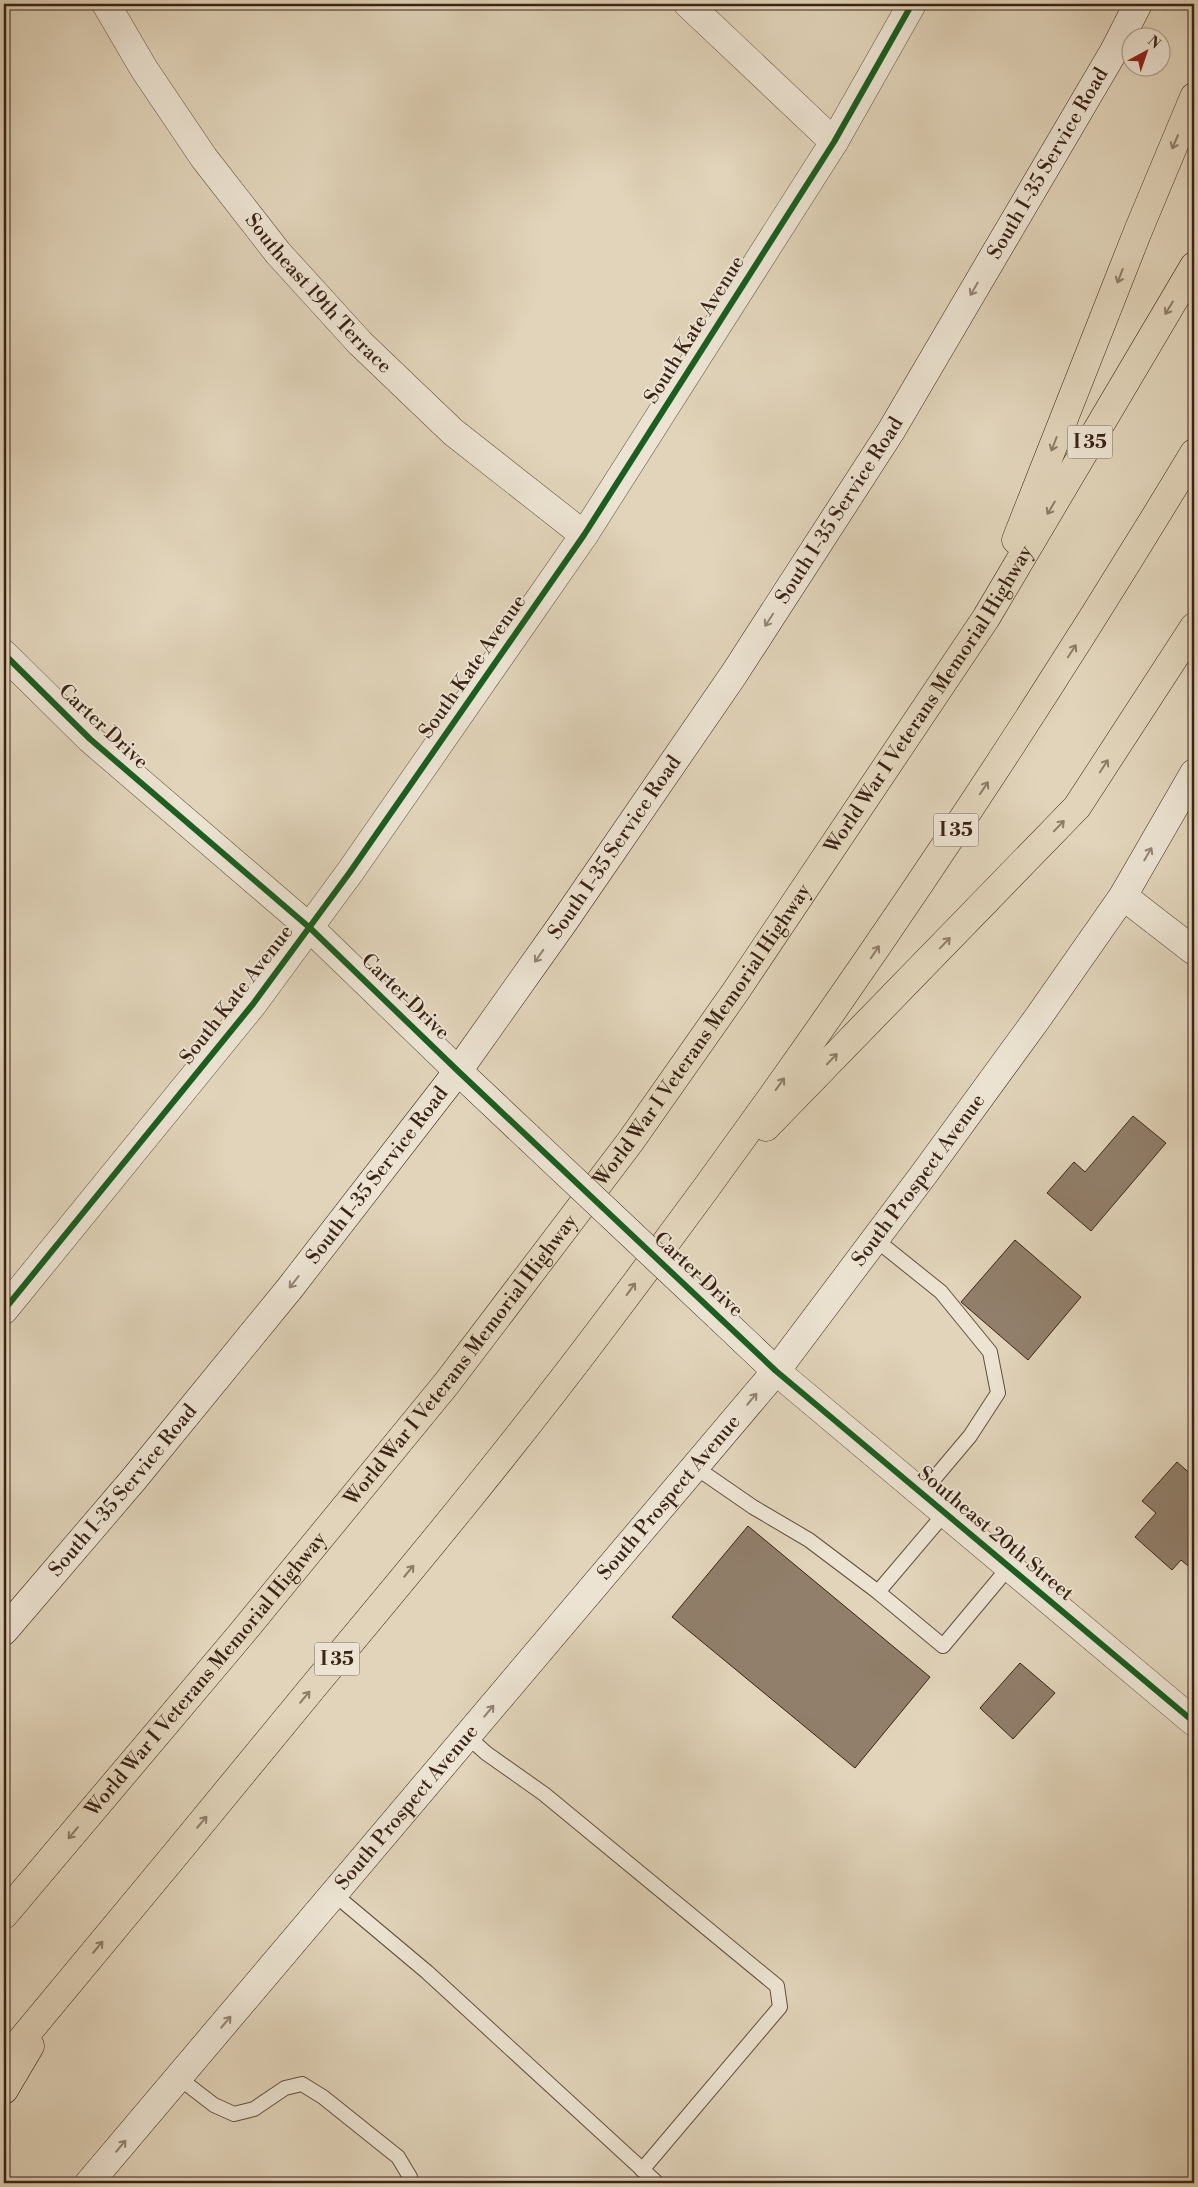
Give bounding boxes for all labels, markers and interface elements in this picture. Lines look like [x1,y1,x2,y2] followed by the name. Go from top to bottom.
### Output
[1120,28,1170,78] north arrow
[1144,32,1164,53] text: N
[982,63,1114,264] street label: South I-35 Service Road
[1170,134,1180,149] one-way arrow
[239,208,397,379] street label: Southeast 19th Terrace
[639,251,751,409] street label: South Kate Avenue
[1115,268,1124,283] one-way arrow
[969,281,979,295] one-way arrow
[1164,300,1174,314] one-way arrow
[770,412,909,609] street label: South I-35 Service Road
[1068,426,1112,458] road number: I 35
[1049,436,1058,451] one-way arrow
[1046,500,1056,515] one-way arrow
[819,541,1039,859] street label: World War I Veterans Memorial Highway
[414,590,532,744] street label: South Kate Avenue
[764,613,774,627] one-way arrow
[1067,644,1077,658] one-way arrow
[53,679,153,775] street label: Carter Drive
[543,750,687,944] street label: South I-35 Service Road
[1099,760,1109,774] one-way arrow
[980,781,990,795] one-way arrow
[934,814,978,846] road number: I 35
[1052,820,1065,832] one-way arrow
[1143,847,1153,861] one-way arrow
[588,879,817,1192] street label: World War I Veterans Memorial Highway
[175,920,299,1070] street label: South Kate Avenue
[939,936,951,949] one-way arrow
[870,945,880,959] one-way arrow
[355,948,455,1046] street label: Carter Drive
[534,949,544,963] one-way arrow
[826,1053,838,1066] one-way arrow
[775,1077,785,1091] one-way arrow
[301,1081,454,1269] street label: South I-35 Service Road
[847,1089,991,1271] street label: South Prospect Avenue
[338,1209,583,1512] street label: World War I Veterans Memorial Highway
[648,1227,748,1323] street label: Carter Drive
[289,1275,300,1288] one-way arrow
[626,1283,636,1297] one-way arrow
[746,1393,757,1406] one-way arrow
[43,1399,203,1582] street label: South I-35 Service Road
[592,1410,746,1585] street label: South Prospect Avenue
[912,1461,1078,1607] street label: Southeast 20th Street
[79,1527,332,1823] street label: World War I Veterans Memorial Highway
[403,1565,415,1578] one-way arrow
[314,1642,360,1676] road number: I 35
[300,1690,311,1703] one-way arrow
[483,1704,494,1717] one-way arrow
[330,1720,484,1895] street label: South Prospect Avenue
[196,1816,207,1829] one-way arrow
[68,1826,79,1839] one-way arrow
[93,1941,104,1954] one-way arrow
[220,2016,231,2029] one-way arrow
[115,2140,126,2153] one-way arrow

